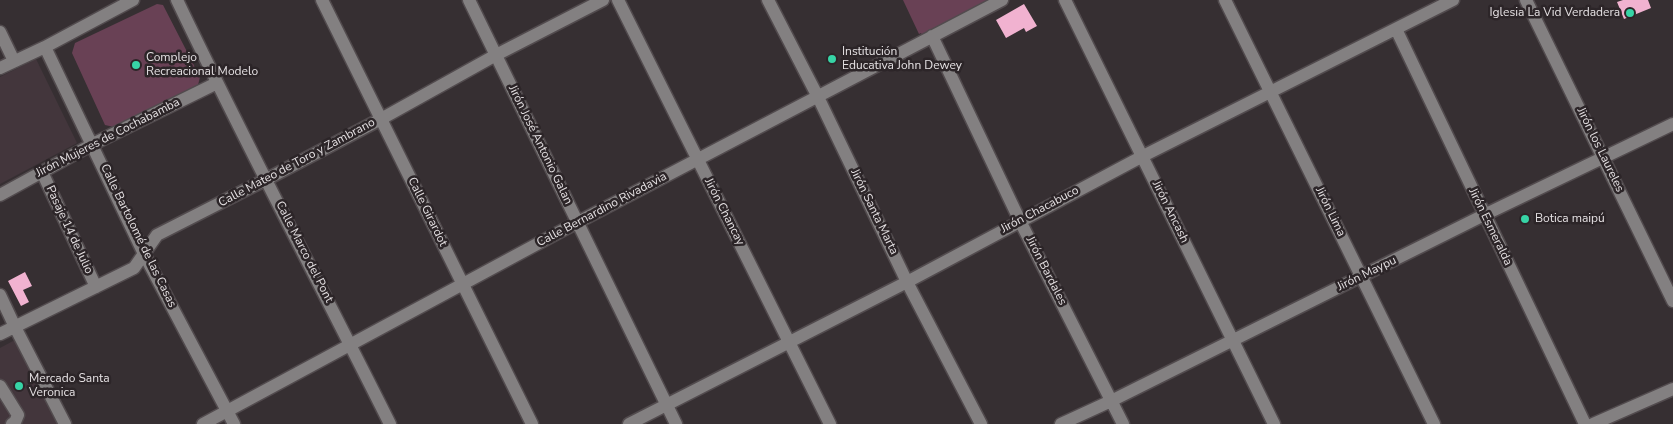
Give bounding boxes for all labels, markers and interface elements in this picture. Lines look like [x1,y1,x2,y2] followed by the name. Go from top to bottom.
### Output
[1489,6,1620,20] place label: Iglesia La Vid Verdadera
[1624,7,1636,19] marker: Iglesia La Vid Verdadera
[842,45,962,73] place label: Institución Educativa John Dewey
[146,51,258,79] place label: Complejo Recreacional Modelo
[826,53,838,65] marker: Institución Educativa John Dewey
[130,59,142,71] marker: Complejo Recreacional Modelo
[505,83,575,207] street label: Jirón José Antonio Galan
[34,95,182,181] street label: Jirón Mujeres de Cochabamba
[1573,105,1627,195] street label: Jirón los Laureles
[216,116,378,210] street label: Calle Mateo de Toro y Zambrano
[97,162,179,310] street label: Calle Bartolomé de las Casas
[847,167,901,257] street label: Jirón Santa Marta
[535,170,669,250] street label: Calle Bernardino Rivadavia
[404,175,450,249] street label: Calle Girardot
[701,176,747,248] street label: Jirón Chancay
[1149,179,1191,245] street label: Jirón Ancash
[998,183,1082,237] street label: Jirón Chacabuco
[42,184,96,276] street label: Pasaje 14 de Julio
[1312,185,1348,239] street label: Jirón Lima
[1465,186,1515,268] street label: Jirón Esmeralda
[272,199,336,305] street label: Calle Marco del Pont
[1535,212,1605,226] place label: Botica maipú
[1519,213,1531,225] marker: Botica maipú
[1023,234,1069,308] street label: Jirón Bardales
[1335,254,1399,294] street label: Jirón Maypu
[29,372,110,400] place label: Mercado Santa Veronica
[13,380,25,392] marker: Mercado Santa Veronica

